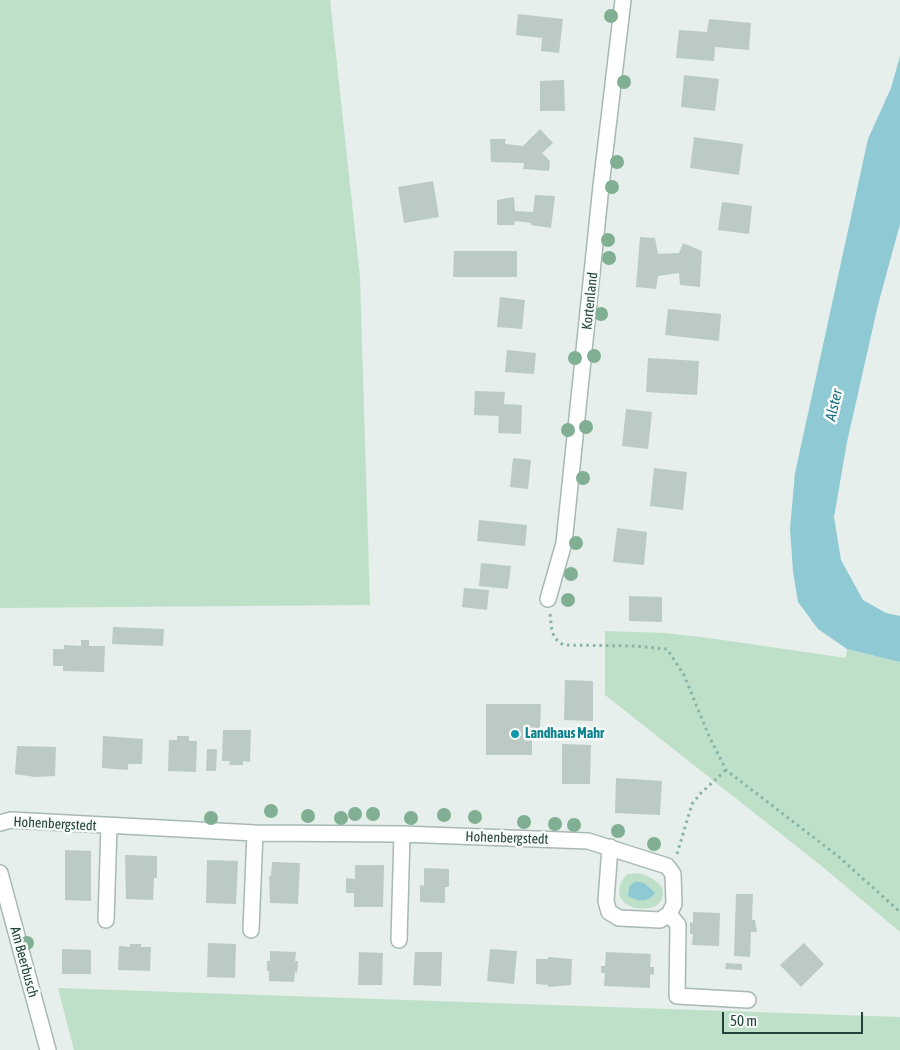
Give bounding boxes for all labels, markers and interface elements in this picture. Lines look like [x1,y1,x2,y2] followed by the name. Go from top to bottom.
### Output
[579,271,601,331] street label: Kortenland
[822,387,846,423] water label: Alster
[525,726,604,742] place label: Landhaus Mahr
[509,728,521,740] marker: Landhaus Mahr
[13,813,97,835] street label: Hohenbergstedt
[465,828,549,848] street label: Hohenbergstedt
[6,925,42,999] street label: Am Beerbusch
[725,1002,866,1034] scale bar
[730,1012,757,1029] text: 50 m

